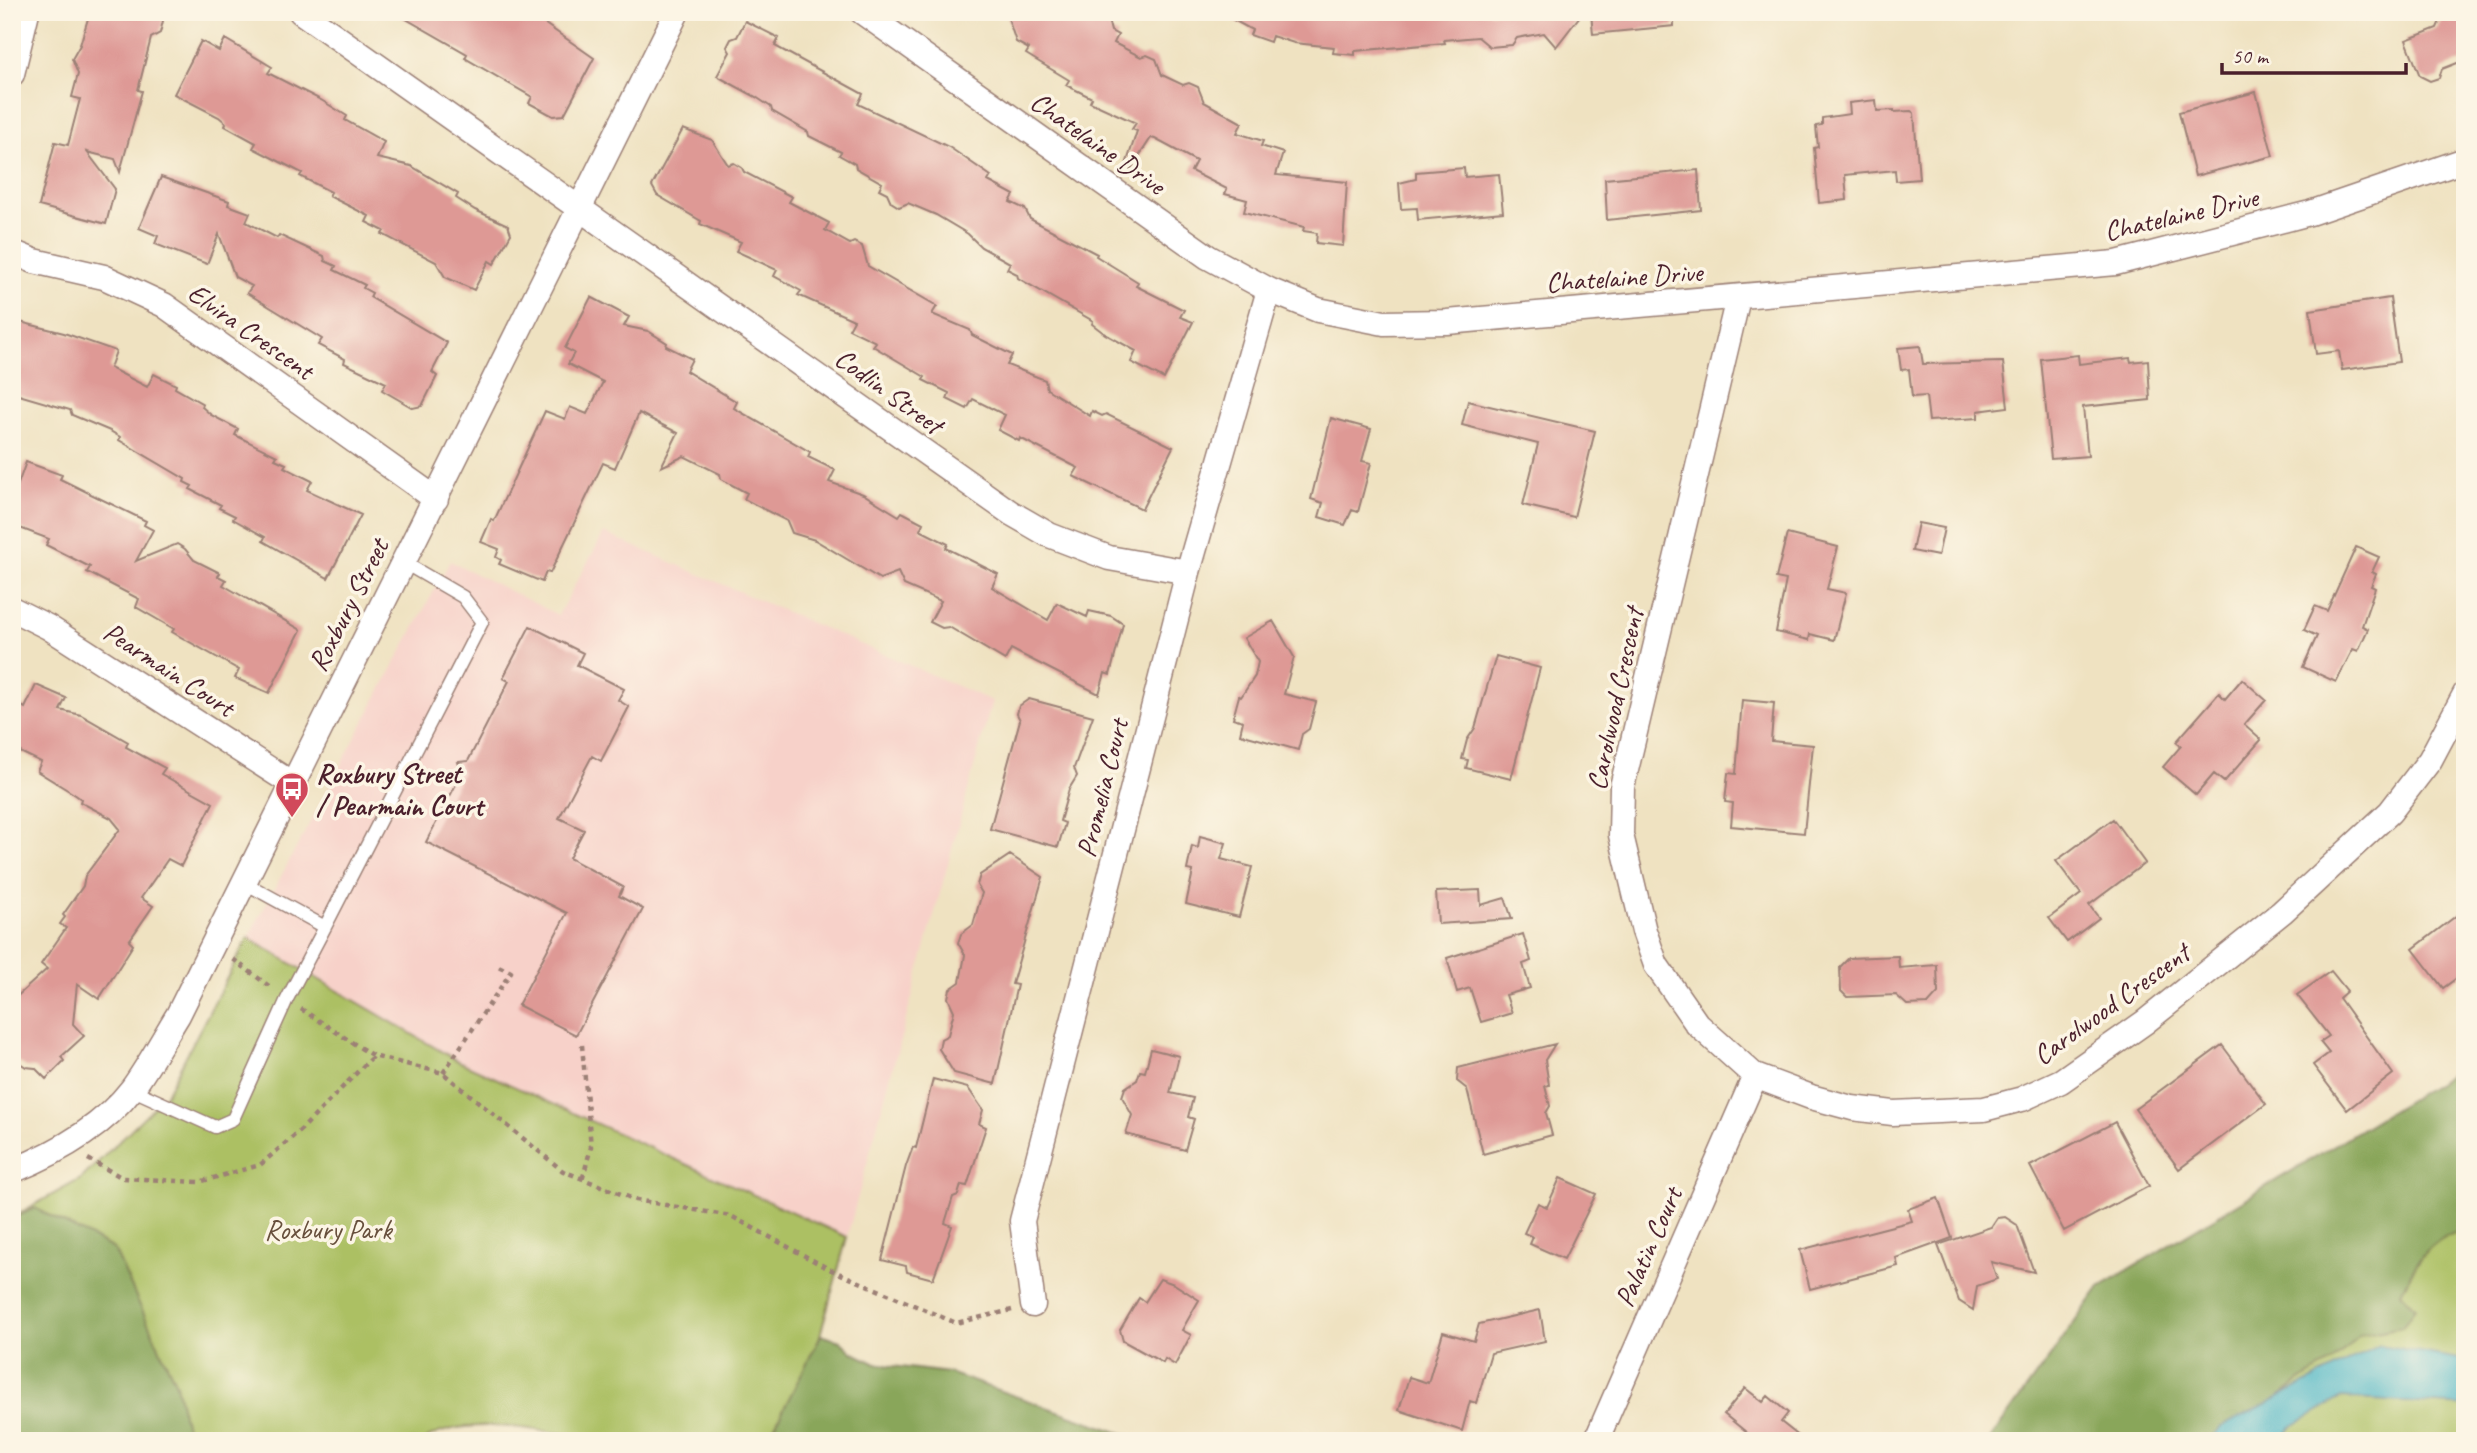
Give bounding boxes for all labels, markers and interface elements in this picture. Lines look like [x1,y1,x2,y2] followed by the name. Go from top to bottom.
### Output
[2222,32,2405,76] scale bar
[2232,43,2270,69] text: 50 m
[1024,84,1174,203] street label: Chatelaine Drive
[2101,179,2263,249] street label: Chatelaine Drive
[1545,254,1705,300] street label: Chatelaine Drive
[181,275,323,389] street label: Elvira Crescent
[828,340,953,444] street label: Codlin Street
[300,531,397,677] street label: Roxbury Street
[1579,601,1652,793] street label: Carolwood Crescent
[97,614,243,726] street label: Pearmain Court
[1068,713,1137,861] street label: Promelia Court
[316,756,486,823] place label: Roxbury Street / Pearmain Court
[273,770,311,819] bus stop icon: Roxbury Street / Pearmain Court
[2026,933,2199,1073] street label: Carolwood Crescent
[1606,1179,1691,1312] street label: Palatin Court
[265,1212,393,1247] park label: Roxbury Park

